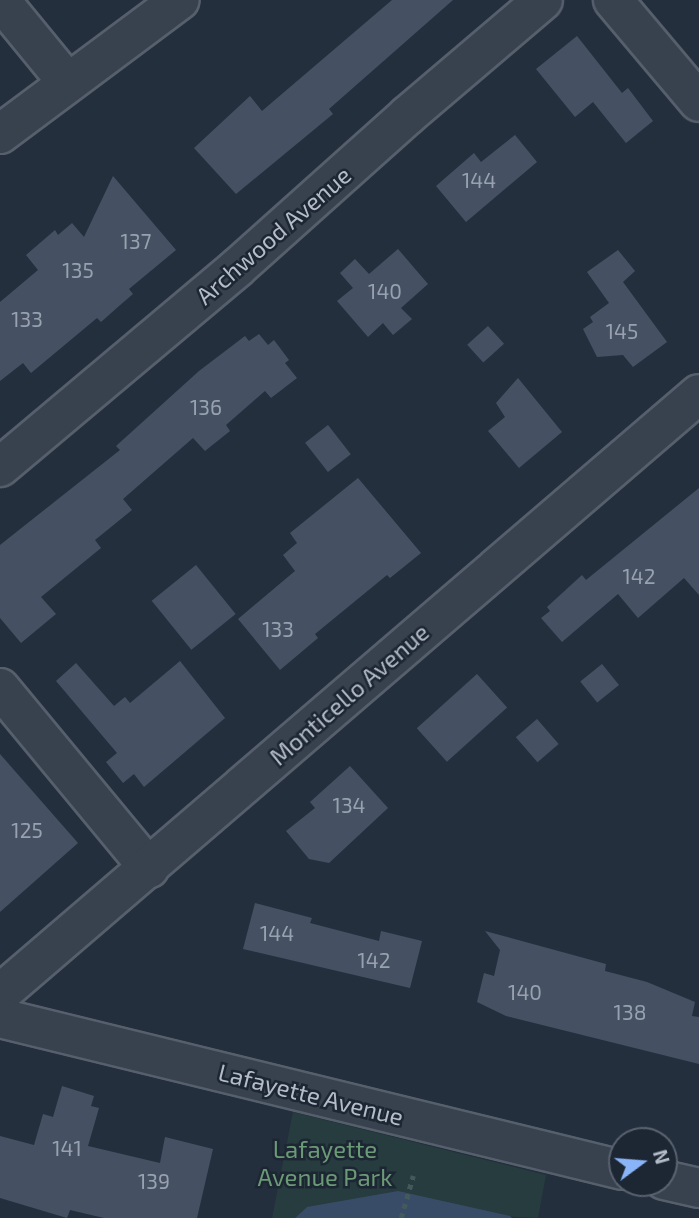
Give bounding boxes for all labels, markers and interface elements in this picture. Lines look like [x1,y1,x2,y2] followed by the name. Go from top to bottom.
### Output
[189,160,357,310] street label: Archwood Avenue
[462,167,496,193] house number: 144
[121,228,151,254] house number: 137
[62,257,94,283] house number: 135
[368,278,402,304] house number: 140
[11,306,43,332] house number: 133
[606,318,638,344] house number: 145
[190,394,222,420] house number: 136
[622,563,656,589] house number: 142
[262,616,294,642] house number: 133
[263,617,435,771] street label: Monticello Avenue
[333,792,365,818] house number: 134
[11,817,43,843] house number: 125
[260,920,294,946] house number: 144
[357,947,391,973] house number: 142
[508,979,542,1005] house number: 140
[614,999,646,1025] house number: 138
[215,1057,407,1131] street label: Lafayette Avenue
[608,1127,678,1197] north arrow
[52,1135,82,1161] house number: 141
[258,1135,392,1191] park label: Lafayette Avenue Park
[649,1147,675,1166] text: N
[138,1168,170,1194] house number: 139

